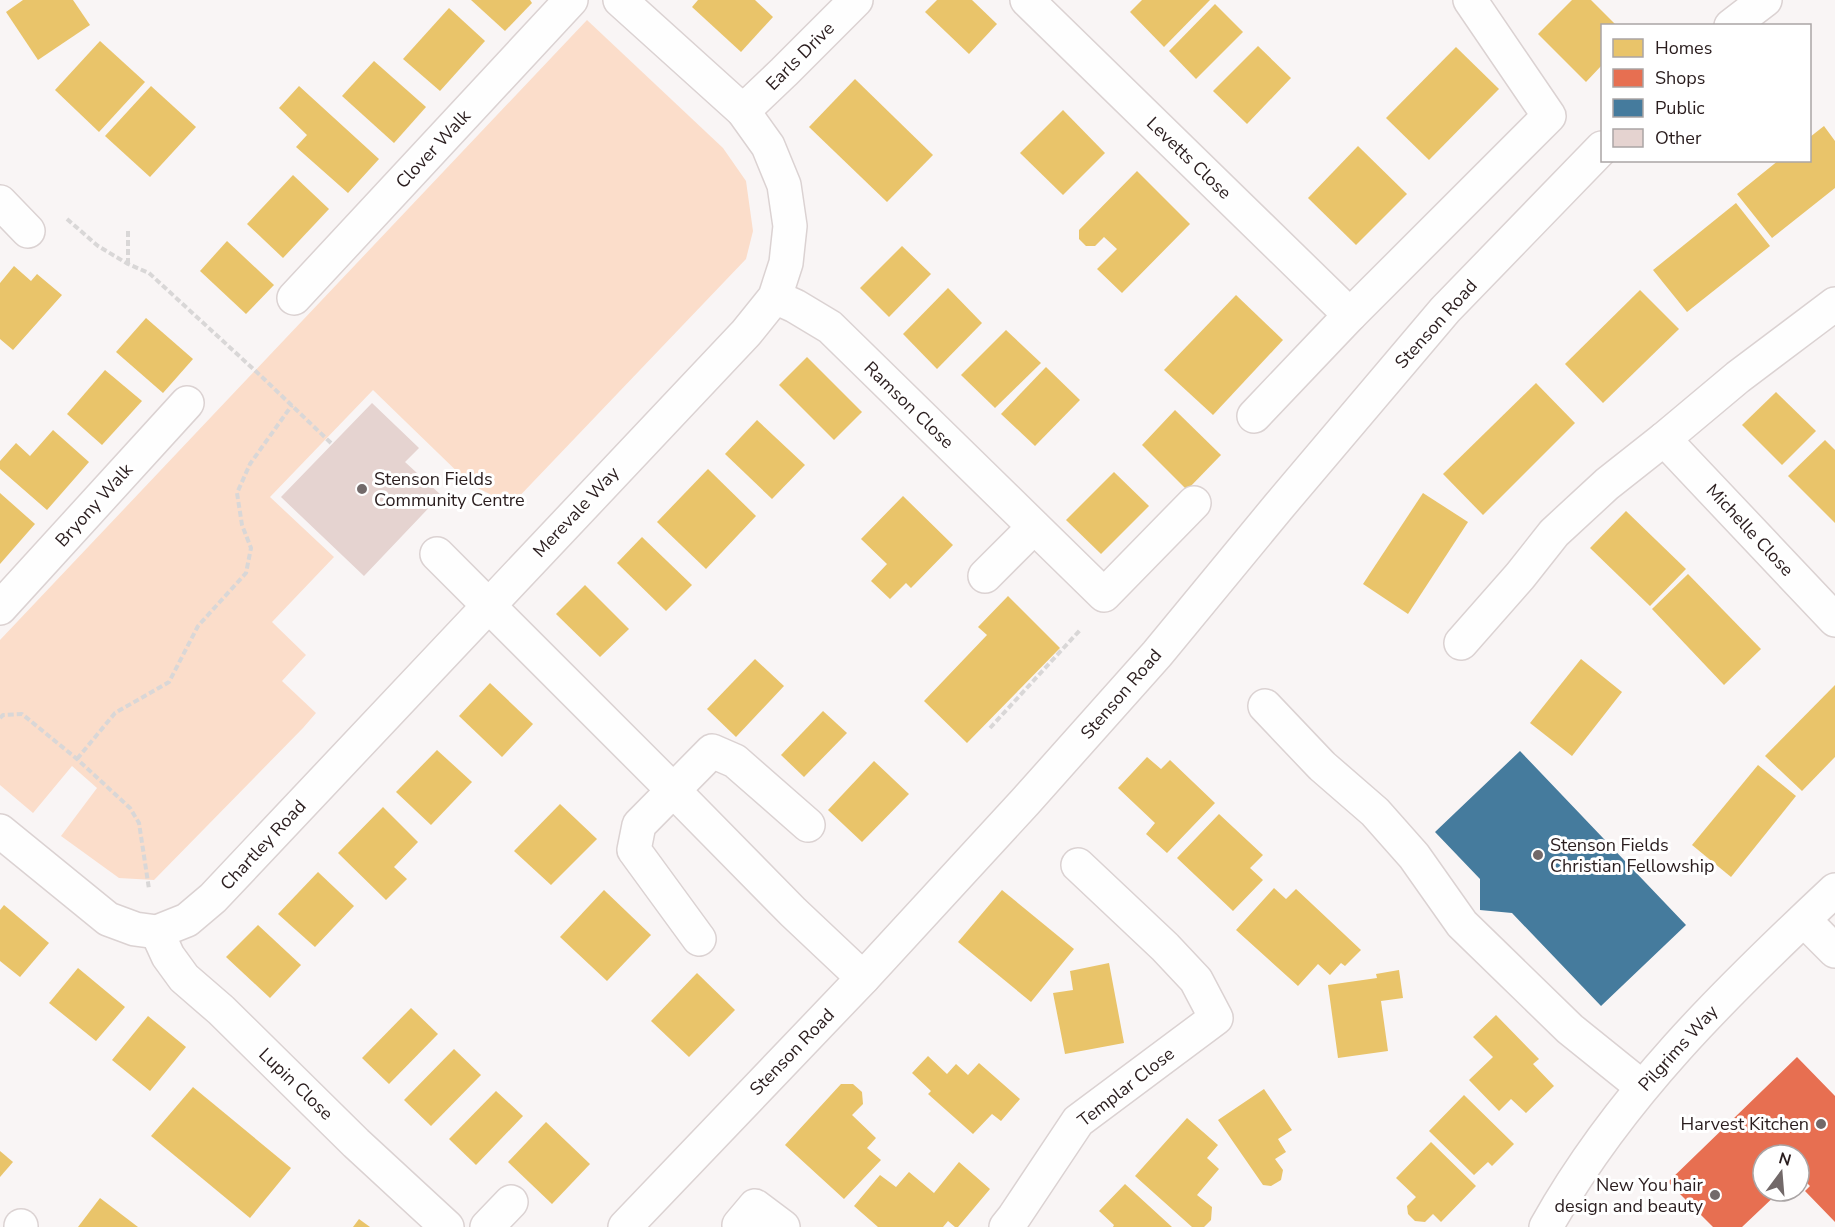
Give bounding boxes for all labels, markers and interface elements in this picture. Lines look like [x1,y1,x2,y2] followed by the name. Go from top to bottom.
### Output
[761,17,839,95] street label: Earls Drive
[1601,24,1811,162] legend
[1655,36,1712,60] text: Homes
[1655,66,1705,90] text: Shops
[1655,96,1705,120] text: Public
[390,104,476,194] street label: Clover Walk
[1141,111,1237,205] street label: Levetts Close
[1655,126,1702,150] text: Other
[1389,274,1483,374] street label: Stenson Road
[859,356,959,454] street label: Ramson Close
[50,457,139,552] street label: Bryony Walk
[528,461,625,563] street label: Merevale Way
[374,467,525,512] place label: Stenson Fields Community Centre
[1701,479,1799,581] street label: Michelle Close
[355,482,369,496] marker: Stenson Fields Community Centre
[1075,644,1167,744] street label: Stenson Road
[215,795,311,895] street label: Chartley Road
[1550,833,1714,878] place label: Stenson Fields Christian Fellowship
[1531,848,1545,862] marker: Stenson Fields Christian Fellowship
[1633,999,1724,1096] street label: Pilgrims Way
[744,1003,840,1101] street label: Stenson Road
[254,1042,338,1126] street label: Lupin Close
[1073,1042,1179,1132] street label: Templar Close
[1681,1112,1809,1136] place label: Harvest Kitchen
[1814,1117,1828,1131] marker: Harvest Kitchen
[1751,1143,1811,1203] north arrow
[1776,1147,1794,1172] text: N
[1554,1173,1704,1218] place label: New You hair design and beauty
[1708,1188,1722,1202] marker: New You hair design and beauty

